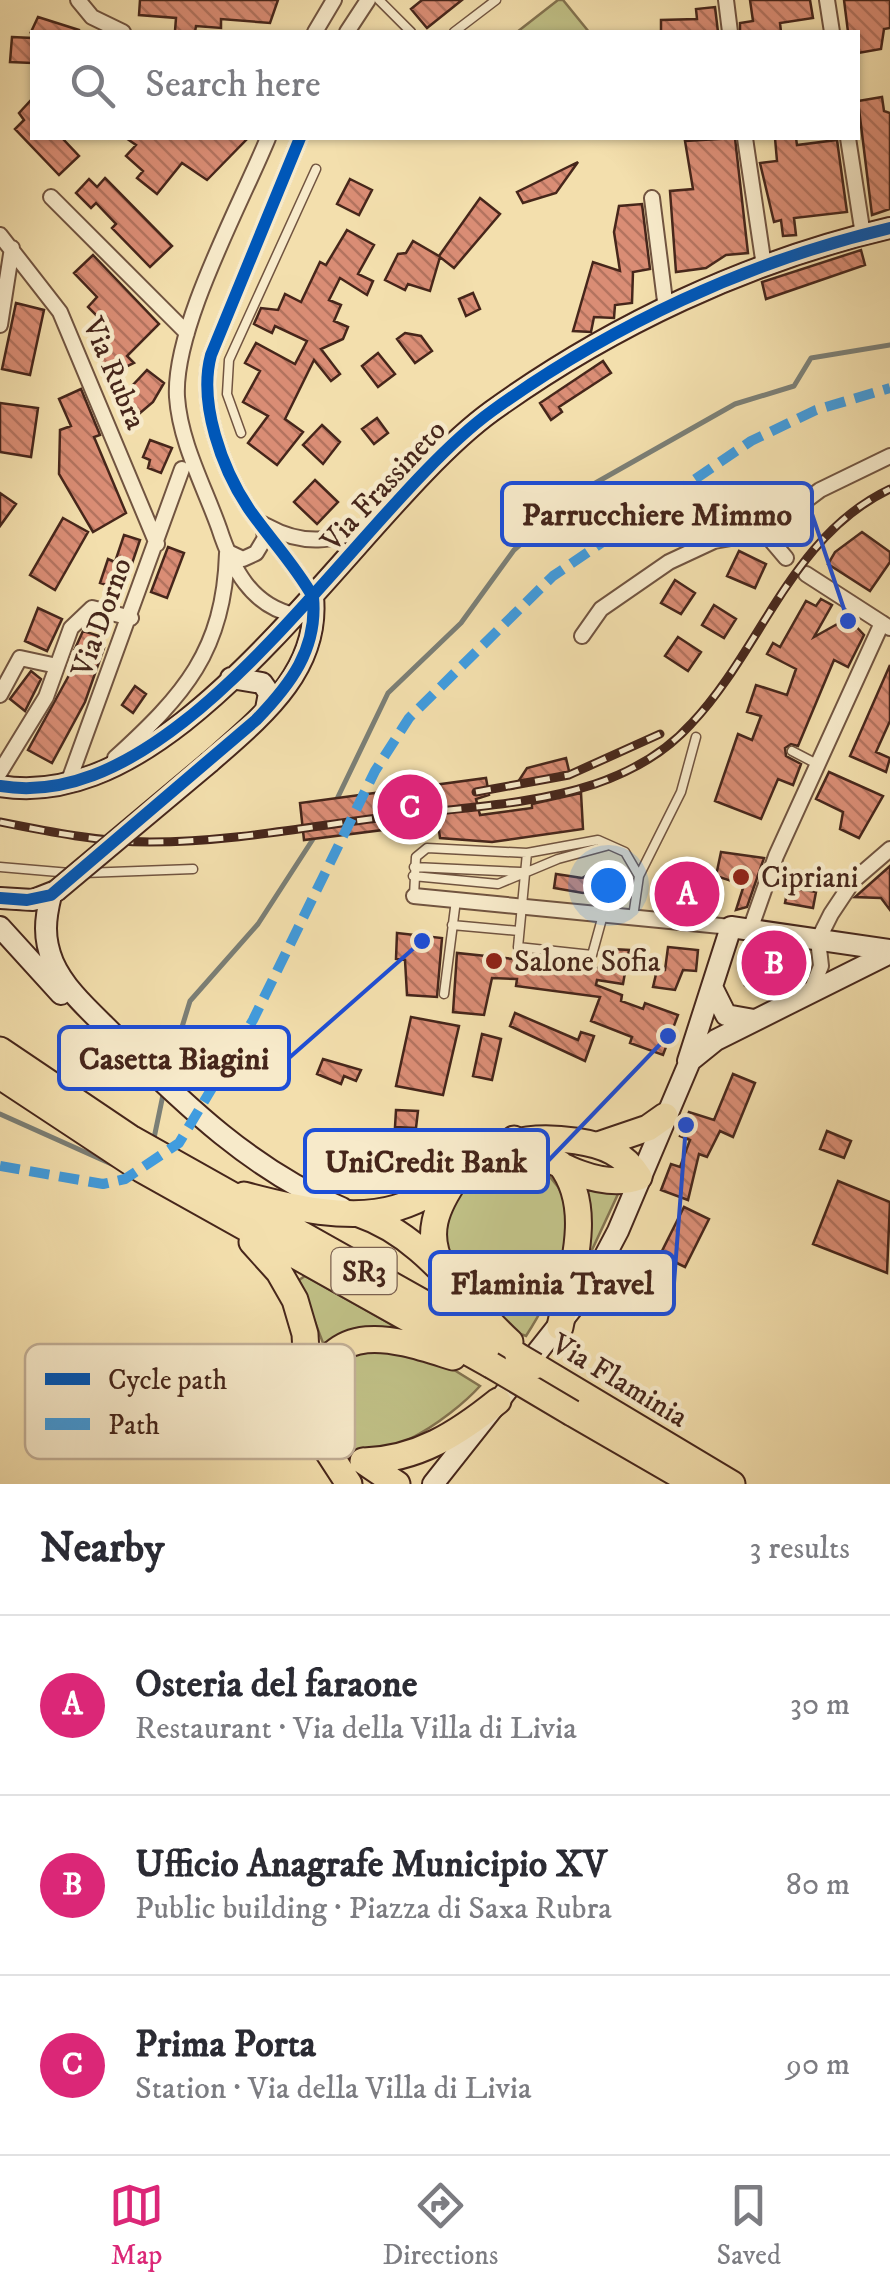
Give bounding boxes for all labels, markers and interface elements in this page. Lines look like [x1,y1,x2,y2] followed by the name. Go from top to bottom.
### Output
[30,30,860,140] search box
[65,58,120,113] icon: search
[145,61,321,109] text: Search here
[73,311,154,435] street label: Via Rubra
[313,413,454,560] street label: Via Frassineto
[502,483,812,545] callout: Parrucchiere Mimmo
[522,496,792,536] text: Parrucchiere Mimmo
[64,553,141,683] street label: Via Dorno
[378,770,442,844] pin: C
[654,856,720,932] pin: A
[583,860,634,911] your location
[761,860,859,897] place label: Cipriani
[730,866,752,888] marker: Cipriani
[742,926,806,1000] pin: B
[514,944,661,981] place label: Salone Sofia
[483,950,505,972] marker: Salone Sofia
[59,1027,289,1089] callout: Casetta Biagini
[79,1040,269,1080] text: Casetta Biagini
[305,1130,548,1192] callout: UniCredit Bank
[325,1143,529,1183] text: UniCredit Bank
[332,1248,396,1294] road number: SR3
[430,1252,674,1314] callout: Flaminia Travel
[450,1265,654,1305] text: Flaminia Travel
[544,1326,694,1436] street label: Via Flaminia
[25,1344,355,1459] legend
[108,1363,227,1398] text: Cycle path
[108,1408,160,1443] text: Path
[40,1523,164,1575] text: Nearby
[749,1529,850,1569] text: 3 results
[135,1661,417,1709] text: Osteria del faraone
[62,1685,83,1725] text: A
[790,1685,850,1725] text: 30 m
[135,1709,577,1749] text: Restaurant · Via della Villa di Livia
[135,1841,607,1889] text: Ufficio Anagrafe Municipio XV
[62,1865,83,1905] text: B
[786,1865,850,1905] text: 80 m
[135,1889,612,1929] text: Public building · Piazza di Saxa Rubra
[135,2021,316,2069] text: Prima Porta
[62,2045,83,2085] text: C
[786,2045,850,2085] text: 90 m
[135,2069,532,2109] text: Station · Via della Villa di Livia
[109,2178,164,2273] tab: Map
[382,2178,498,2273] tab: Directions
[717,2178,781,2273] tab: Saved

